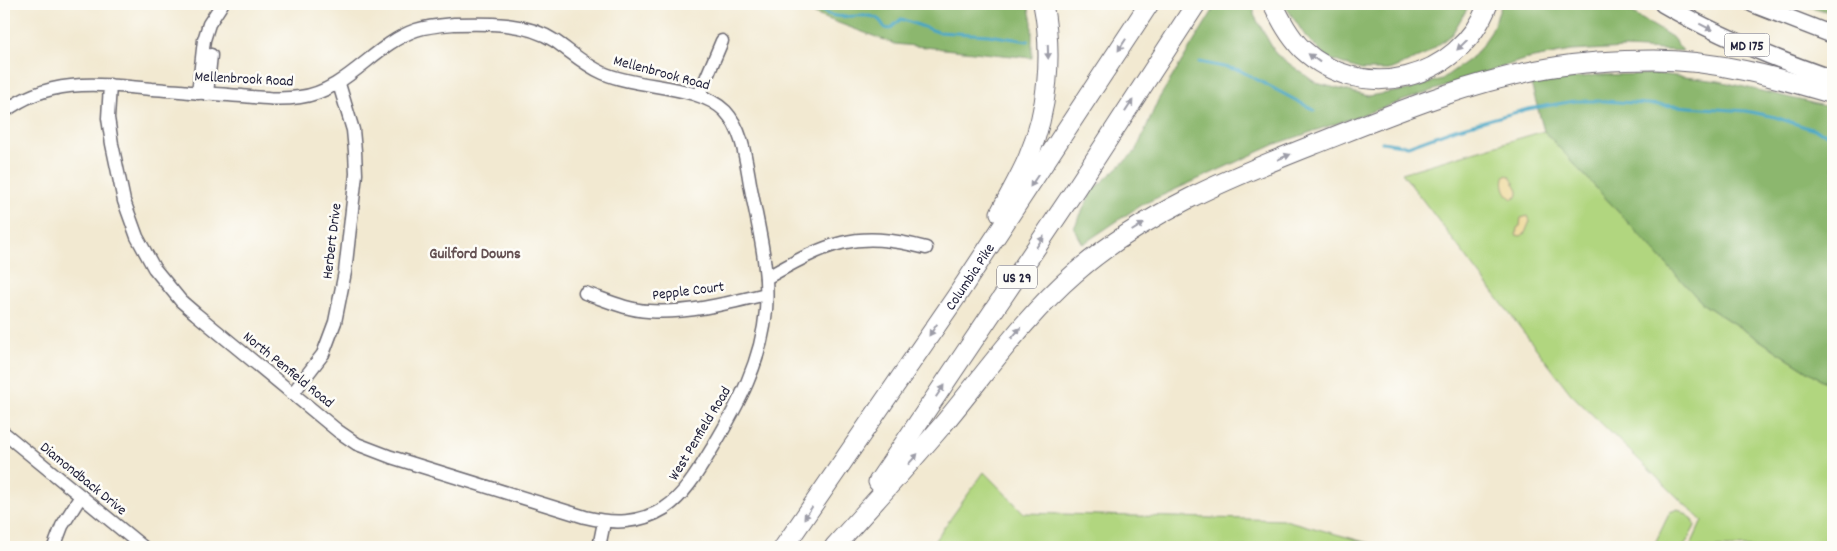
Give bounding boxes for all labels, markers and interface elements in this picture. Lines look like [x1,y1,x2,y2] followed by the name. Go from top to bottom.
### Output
[1699,23,1714,31] one-way arrow
[1724,34,1770,56] road number: MD 175
[1118,38,1127,51] one-way arrow
[1456,38,1468,50] one-way arrow
[1044,44,1052,60] one-way arrow
[611,50,712,97] street label: Mellenbrook Road
[1307,53,1321,63] one-way arrow
[194,66,294,94] street label: Mellenbrook Road
[1125,99,1134,113] one-way arrow
[1277,152,1291,160] one-way arrow
[1029,174,1039,187] one-way arrow
[317,202,349,280] street label: Herbert Drive
[1131,222,1144,231] one-way arrow
[1035,235,1045,249] one-way arrow
[941,239,1002,316] street label: Columbia Pike
[429,243,521,266] district label: Guilford Downs
[997,266,1037,288] road number: US 29
[651,277,726,307] street label: Pepple Court
[928,323,938,337] one-way arrow
[238,327,338,414] street label: North Penfield Road
[1011,327,1022,340] one-way arrow
[664,383,738,485] street label: West Penfield Road
[935,385,945,398] one-way arrow
[34,437,131,522] street label: Diamondback Drive
[907,452,918,465] one-way arrow
[803,507,813,520] one-way arrow

